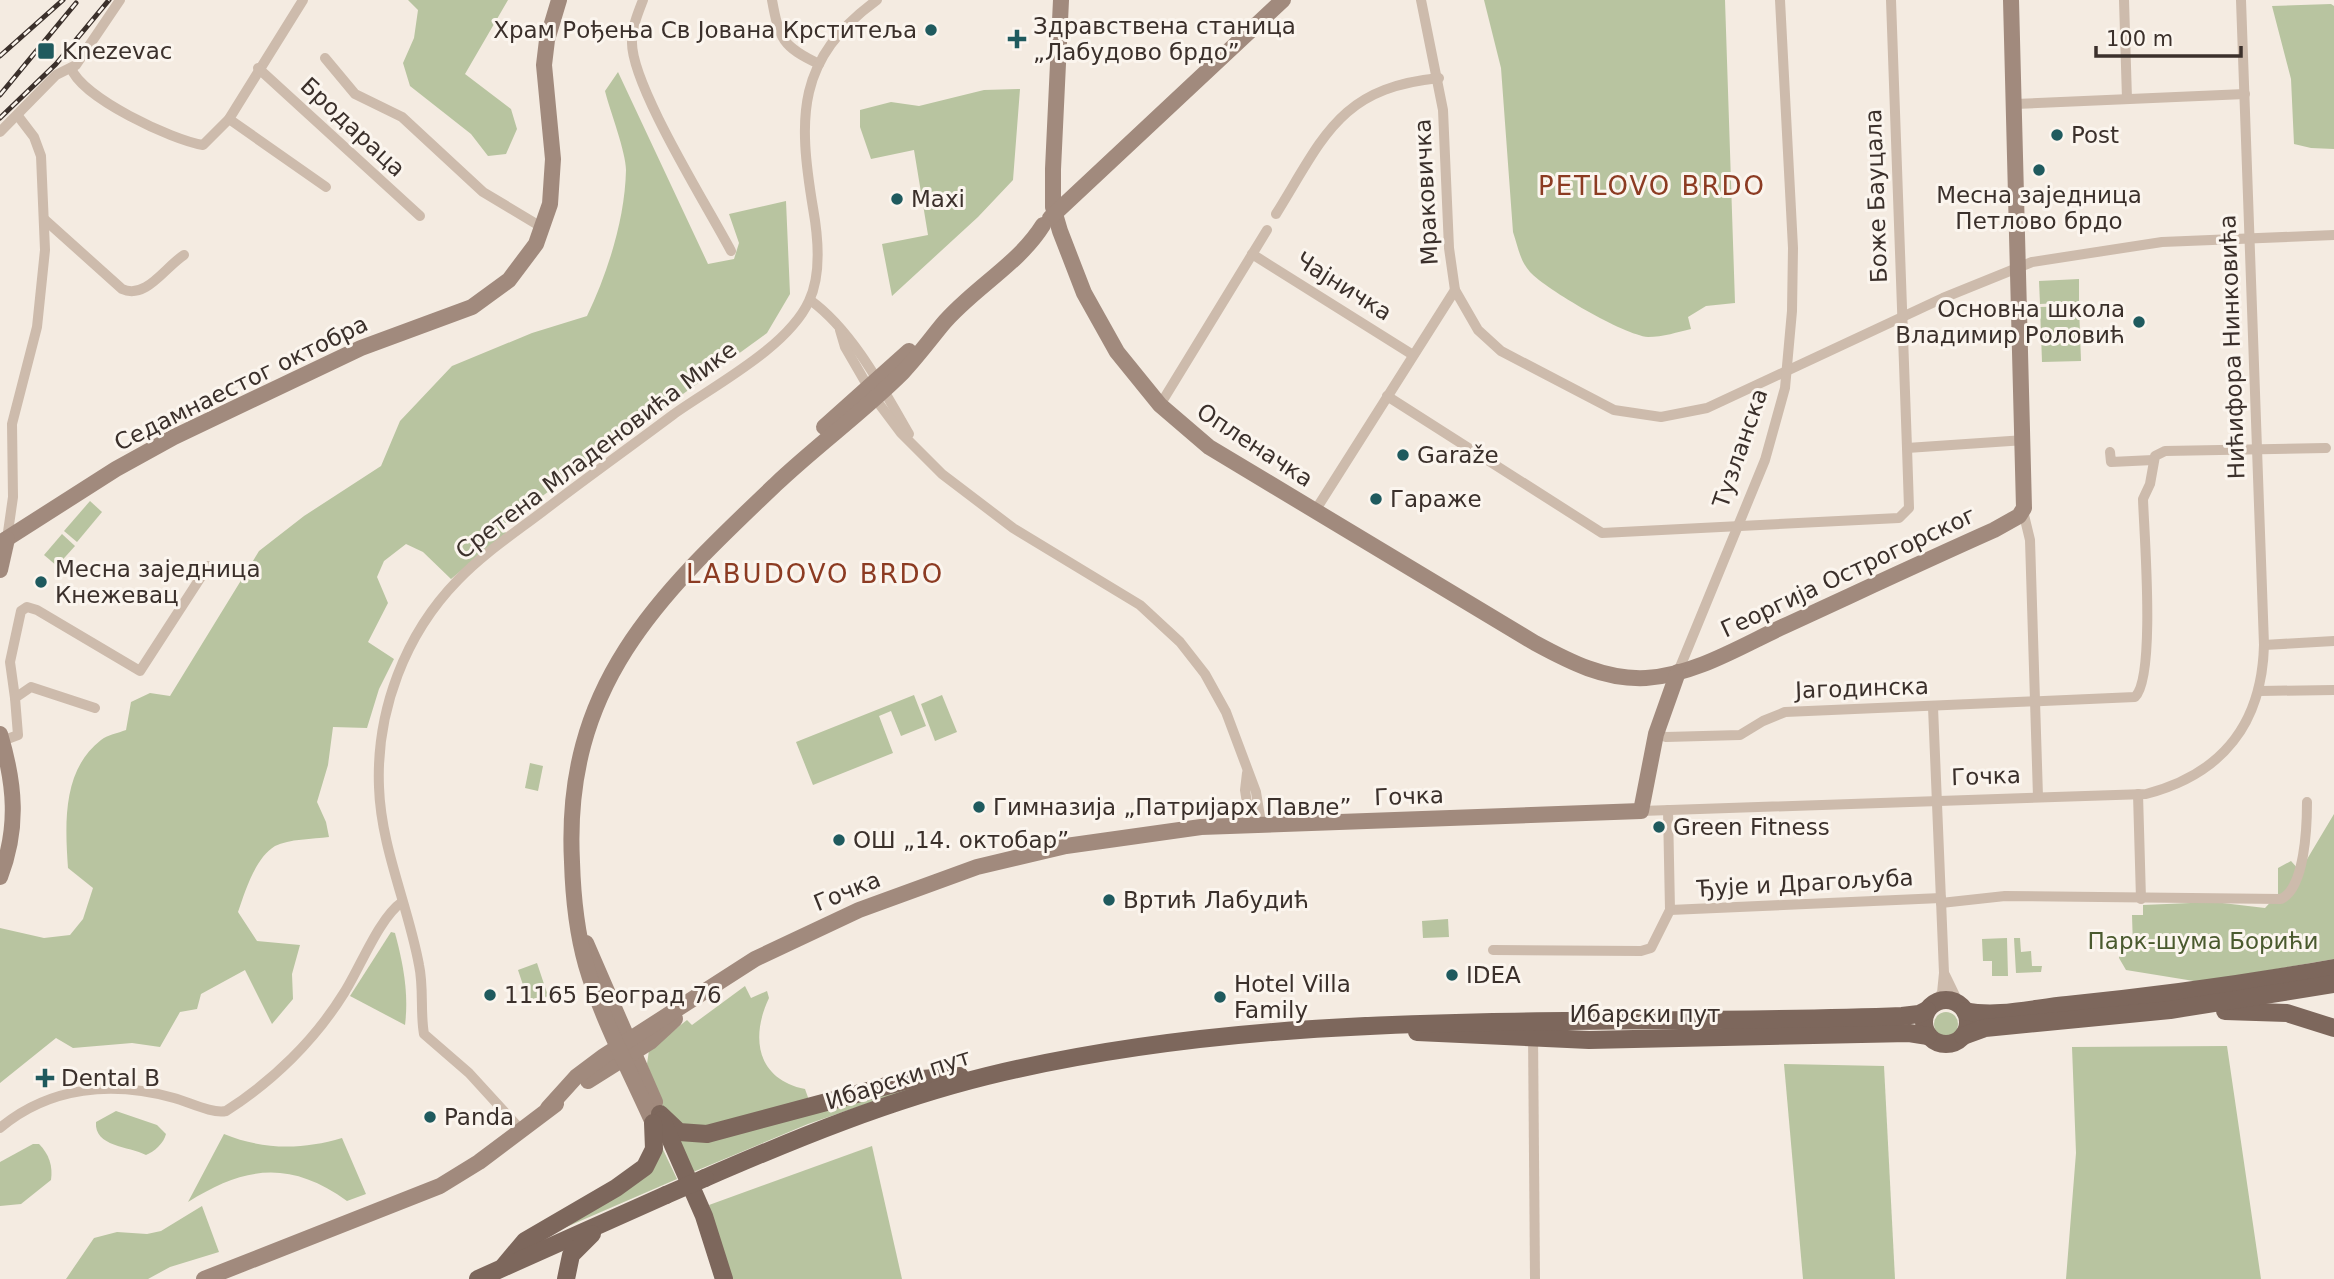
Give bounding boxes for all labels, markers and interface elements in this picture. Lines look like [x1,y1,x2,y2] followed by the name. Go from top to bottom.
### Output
[1033,13,1296,65] place label: Здравствена станица „Лабудово брдо”
[2096,14,2241,58] scale bar
[493,17,917,43] place label: Храм Рођења Св Јована Крститеља
[923,22,939,38] marker: Храм Рођења Св Јована Крститеља
[2106,27,2173,51] text: 100 m
[1007,29,1027,49] marker: Здравствена станица „Лабудово брдо”
[62,38,172,64] place label: Knezevac
[36,41,56,61] marker: Knezevac
[296,72,410,182] street label: Бродараца
[1860,109,1892,283] street label: Боже Бауцала
[1409,118,1443,266] street label: Мраковичка
[2071,122,2119,148] place label: Post
[2049,127,2065,143] marker: Post
[2031,162,2047,178] marker: Месна заједница Петлово брдо
[1538,171,1766,201] district label: PETLOVO BRDO
[1936,182,2142,234] place label: Месна заједница Петлово брдо
[911,186,965,212] place label: Maxi
[889,191,905,207] marker: Maxi
[2214,214,2250,480] street label: Нићифора Нинковића
[1291,246,1397,326] street label: Чајничка
[1895,296,2125,348] place label: Основна школа Владимир Роловић
[110,310,372,456] street label: Седамнаестог октобра
[2131,314,2147,330] marker: Основна школа Владимир Роловић
[451,336,741,564] street label: Сретена Младеновића Мике
[1707,385,1773,512] street label: Тузланска
[1192,398,1318,492] street label: Опленачка
[1417,442,1499,468] place label: Garaže
[1395,447,1411,463] marker: Garaže
[1390,486,1482,512] place label: Гараже
[1368,491,1384,507] marker: Гараже
[1717,501,1979,643] street label: Георгија Острогорског
[55,556,261,608] place label: Месна заједница Кнежевац
[686,559,944,589] district label: LABUDOVO BRDO
[33,574,49,590] marker: Месна заједница Кнежевац
[1793,673,1929,703] street label: Јагодинска
[1951,762,2021,790] street label: Гочка
[1374,782,1444,810] street label: Гочка
[993,794,1351,820] place label: Гимназија „Патријарх Павле”
[971,799,987,815] marker: Гимназија „Патријарх Павле”
[1673,814,1830,840] place label: Green Fitness
[1651,819,1667,835] marker: Green Fitness
[853,827,1069,853] place label: ОШ „14. октобар”
[831,832,847,848] marker: ОШ „14. октобар”
[1695,864,1914,902] street label: Ђује и Драгољуба
[810,866,884,916] street label: Гочка
[1123,887,1309,913] place label: Вртић Лабудић
[1101,892,1117,908] marker: Вртић Лабудић
[2088,928,2318,954] park label: Парк-шума Борићи
[1466,962,1521,988] place label: IDEA
[1444,967,1460,983] marker: IDEA
[1234,971,1351,1023] place label: Hotel Villa Family
[504,982,722,1008] place label: 11165 Београд 76
[482,987,498,1003] marker: 11165 Београд 76
[1212,989,1228,1005] marker: Hotel Villa Family
[1570,1001,1720,1027] street label: Ибарски пут
[822,1043,974,1115] street label: Ибарски пут
[61,1065,160,1091] place label: Dental B
[35,1068,55,1088] marker: Dental B
[444,1104,514,1130] place label: Panda
[422,1109,438,1125] marker: Panda

